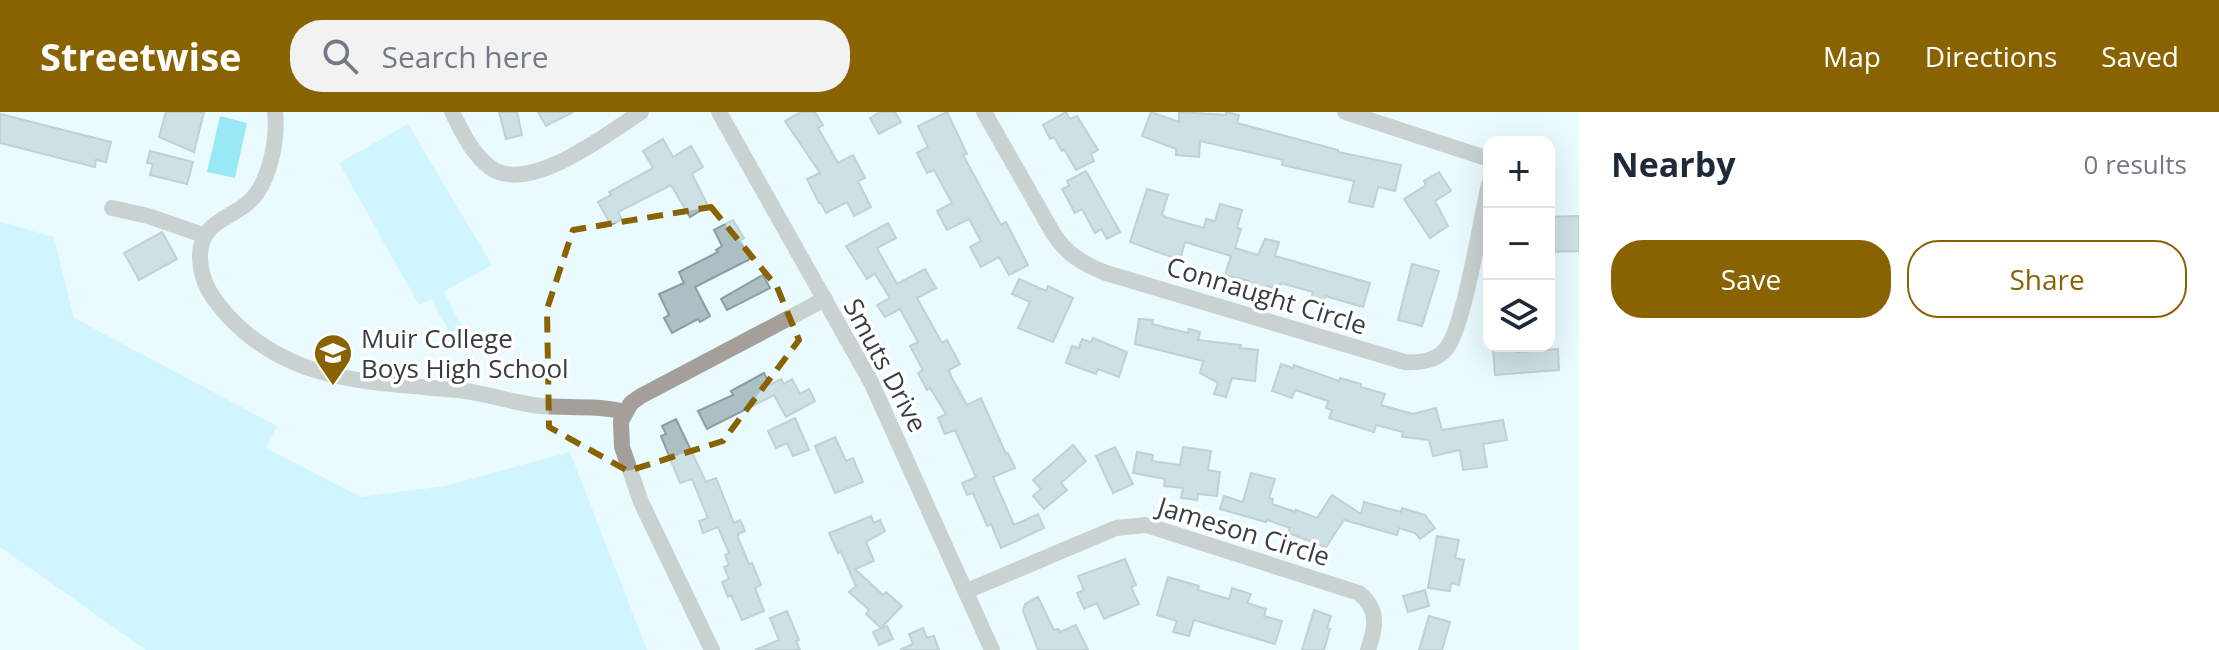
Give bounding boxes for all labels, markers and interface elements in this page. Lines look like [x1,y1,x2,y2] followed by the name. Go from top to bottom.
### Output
[290,20,850,92] search box
[40,30,242,82] text: Streetwise
[318,34,362,78] icon: search
[382,36,549,77] text: Search here
[1823,37,1881,75] text: Map
[1925,37,2057,75] text: Directions
[2101,37,2179,75] text: Saved
[1483,136,1555,352] map controls
[1483,136,1555,208] button: +
[1611,141,1736,187] text: Nearby
[2084,146,2187,182] text: 0 results
[1483,208,1555,280] button: −
[1611,240,1891,318] button: Save
[1907,240,2187,318] button: Share
[1162,247,1372,343] street label: Connaught Circle
[1483,280,1555,352] button: layers
[836,292,936,438] street label: Smuts Drive
[361,320,569,386] place label: Muir College Boys High School
[312,332,354,387] school or university icon: Muir College Boys High School
[1151,487,1334,574] street label: Jameson Circle

